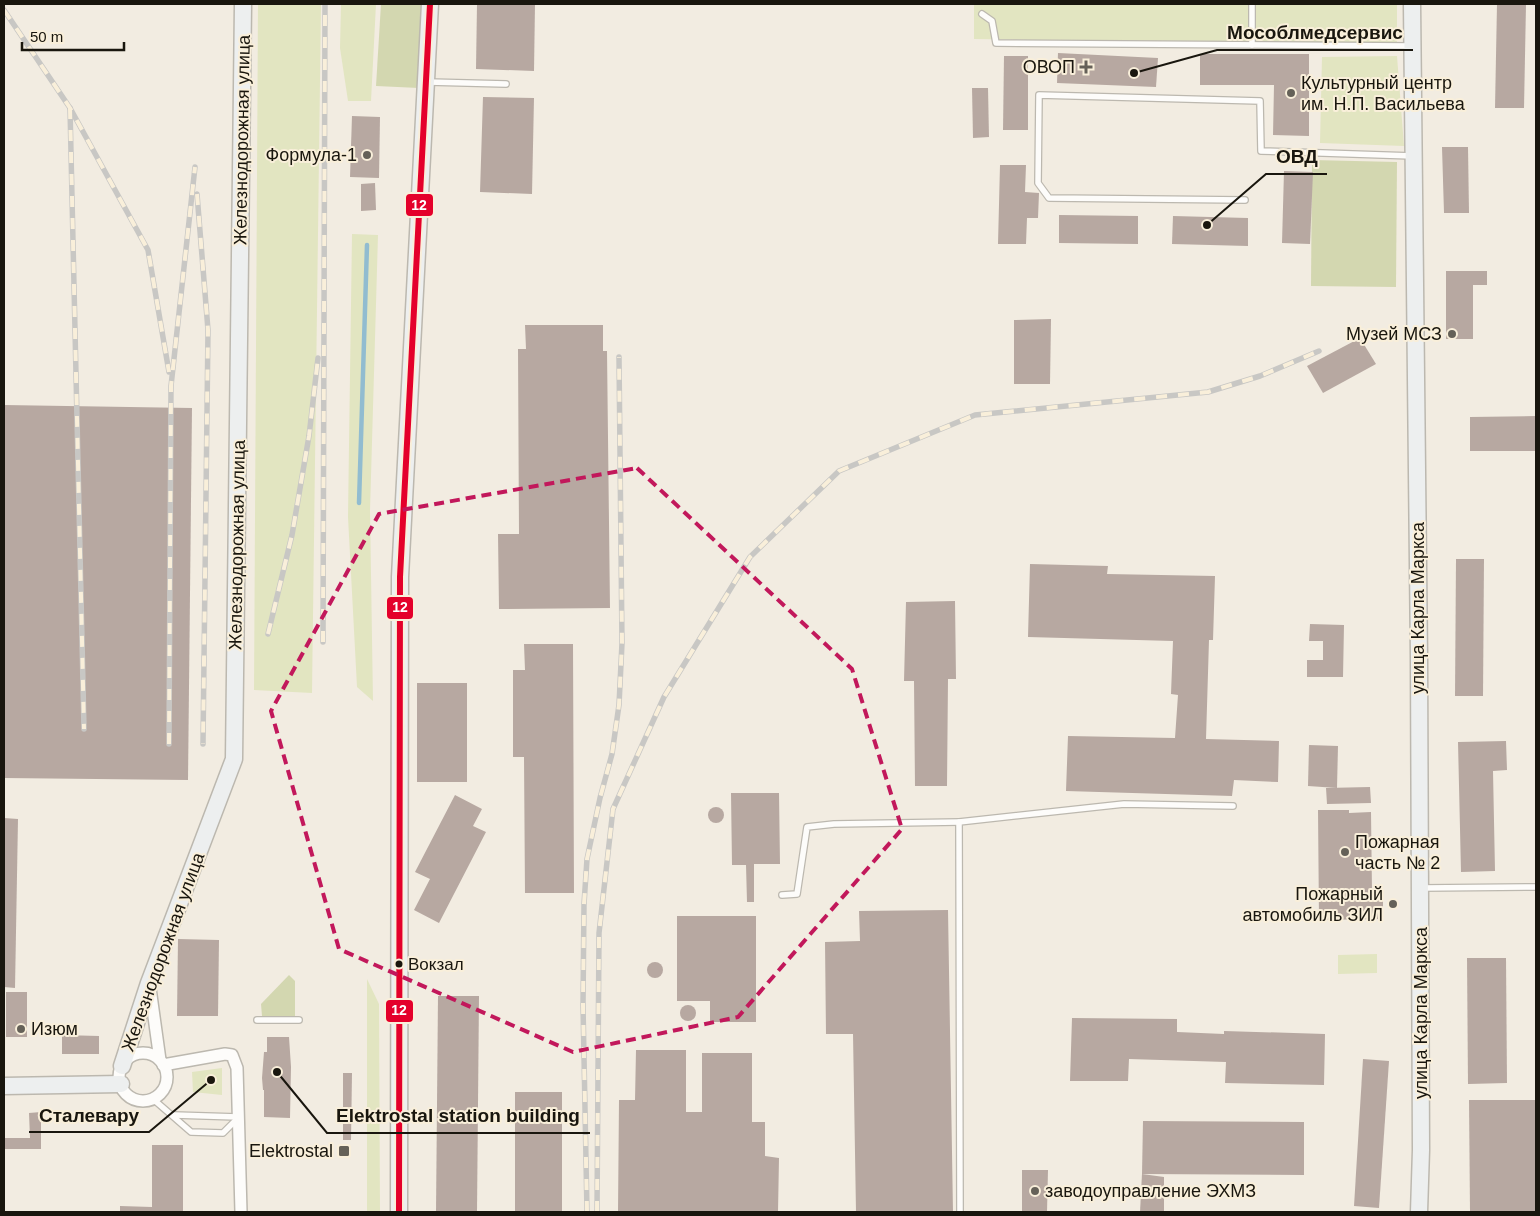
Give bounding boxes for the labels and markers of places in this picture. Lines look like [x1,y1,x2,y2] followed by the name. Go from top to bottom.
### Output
[1217,16,1413,50] callout: Мособлмедсервис
[1023,57,1075,77] place label: ОВОП
[1079,60,1093,74] marker: ОВОП
[1301,73,1466,114] place label: Культурный центр им. Н.П. Васильева
[1285,87,1297,99] marker: Культурный центр им. Н.П. Васильева
[1266,140,1327,174] callout: ОВД
[266,145,357,165] place label: Формула-1
[361,149,373,161] marker: Формула-1
[1346,324,1442,344] place label: Музей МСЗ
[1446,328,1458,340] marker: Музей МСЗ
[1355,832,1440,873] place label: Пожарная часть № 2
[1339,846,1351,858] marker: Пожарная часть № 2
[1243,884,1383,925] place label: Пожарный автомобиль ЗИЛ
[1387,898,1399,910] marker: Пожарный автомобиль ЗИЛ
[408,955,464,974] place label: Вокзал
[394,959,404,969] marker: Вокзал
[31,1019,78,1039] place label: Изюм
[15,1023,27,1035] marker: Изюм
[29,1098,149,1132] callout: Сталевару
[327,1099,590,1133] callout: Elektrostal station building
[249,1141,333,1161] place label: Elektrostal
[337,1144,351,1158] marker: Elektrostal
[1045,1181,1256,1201] place label: заводоуправление ЭХМЗ
[1029,1185,1041,1197] marker: заводоуправление ЭХМЗ

